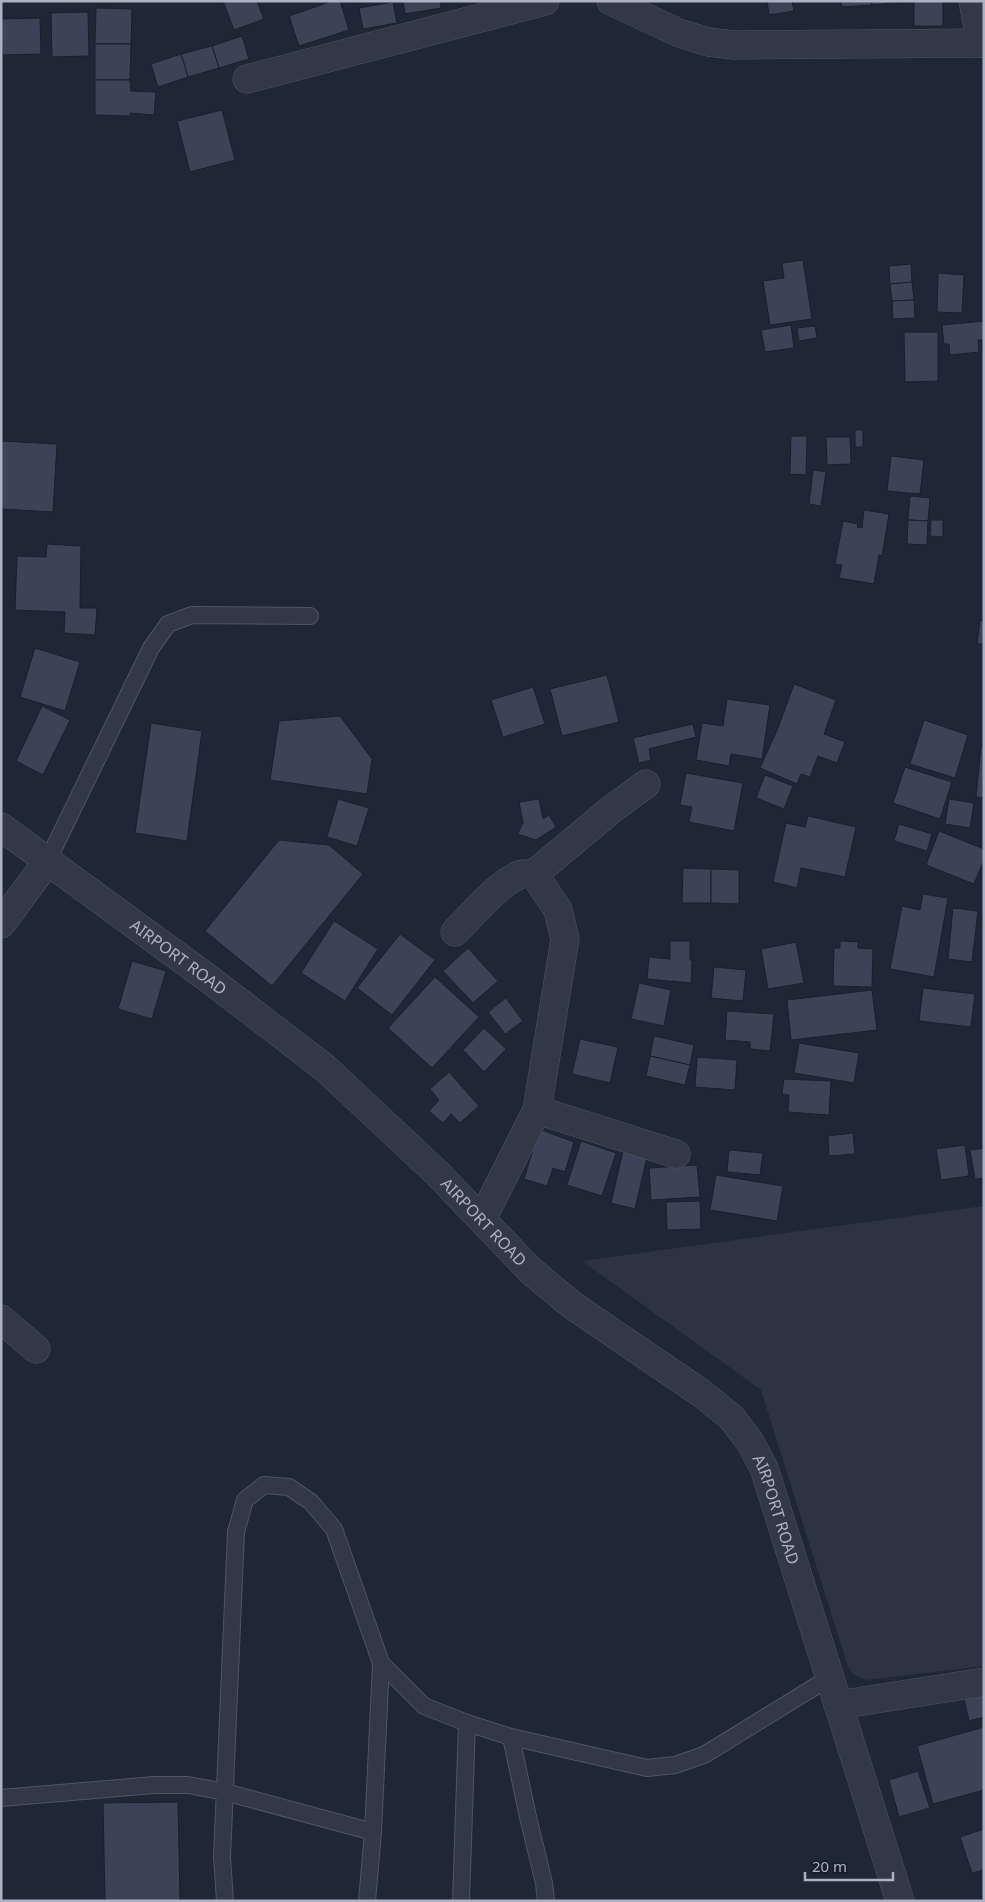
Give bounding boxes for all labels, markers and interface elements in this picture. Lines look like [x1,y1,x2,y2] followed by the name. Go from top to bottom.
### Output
[126,914,231,1000] street label: AIRPORT ROAD
[436,1173,532,1271] street label: AIRPORT ROAD
[748,1450,805,1567] street label: AIRPORT ROAD
[805,1850,892,1882] scale bar
[812,1856,847,1876] text: 20 m

